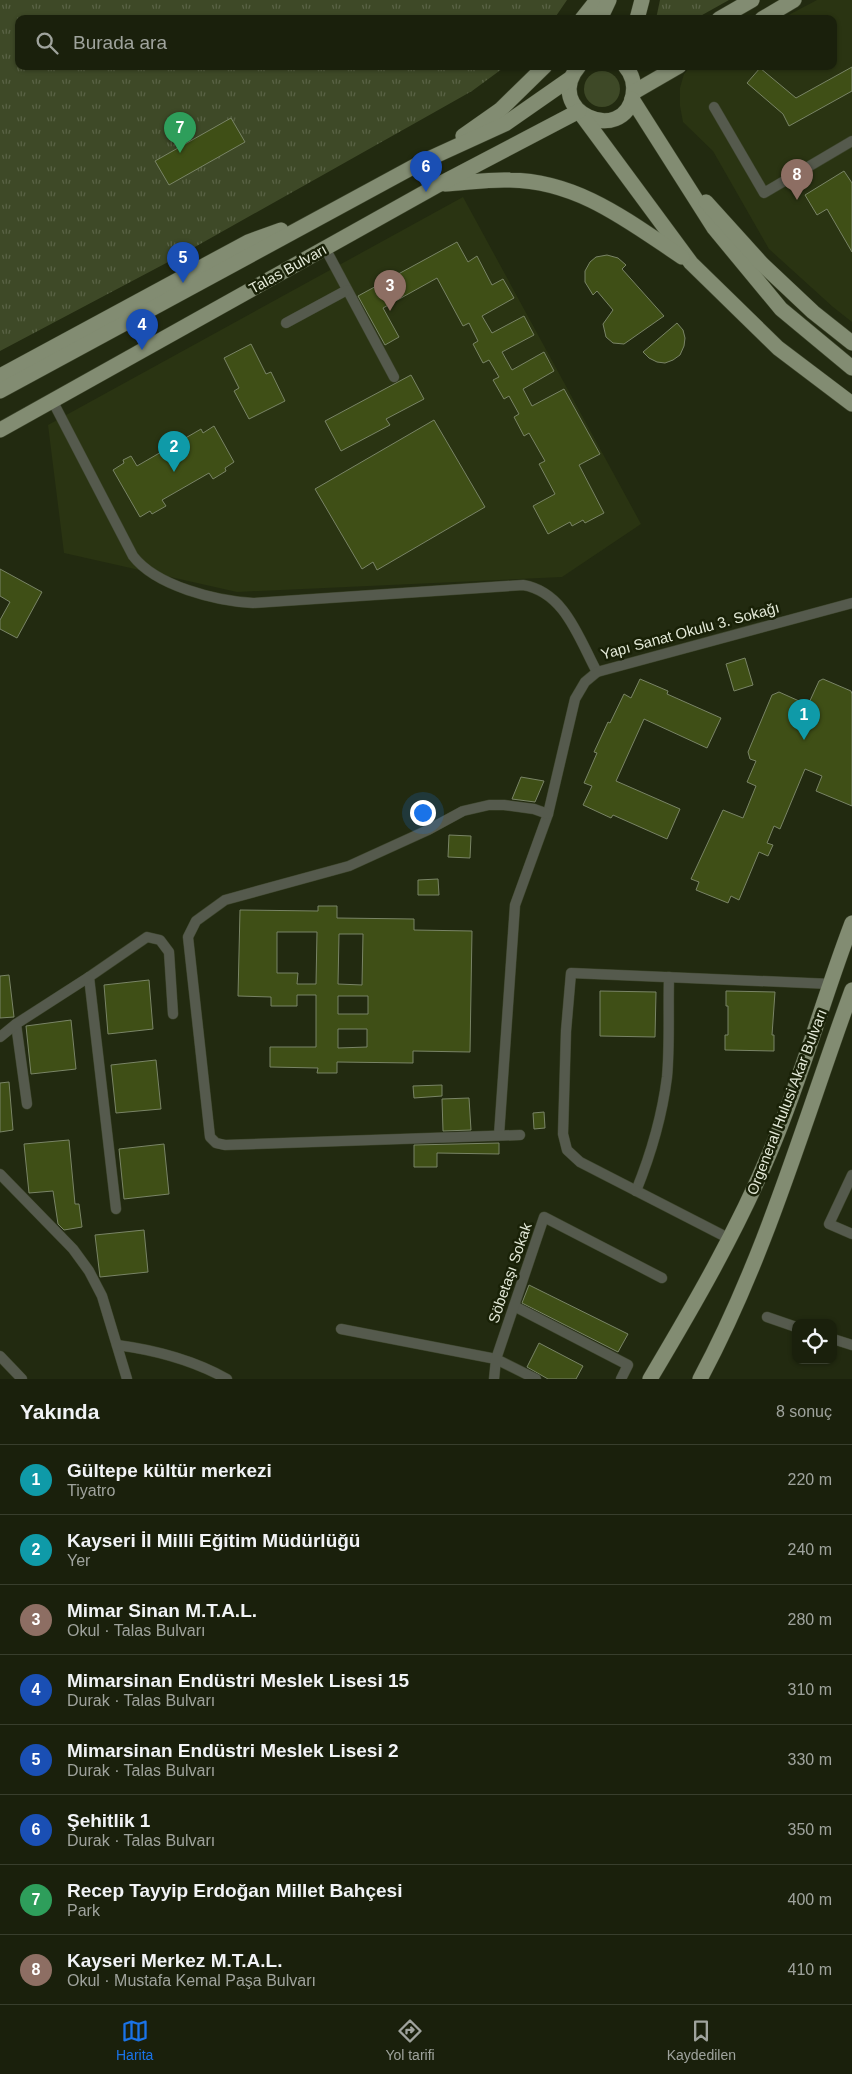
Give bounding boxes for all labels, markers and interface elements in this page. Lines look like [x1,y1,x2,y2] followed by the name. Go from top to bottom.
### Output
[15,15,837,70] search box
[33,29,61,57] icon: search
[73,32,167,53] text: Burada ara
[164,112,196,153] pin: 7
[410,151,442,192] pin: 6
[781,159,813,200] pin: 8
[246,240,329,297] street label: Talas Bulvarı
[167,242,199,283] pin: 5
[374,270,406,311] pin: 3
[126,309,158,350] pin: 4
[158,431,190,472] pin: 2
[599,598,781,663] street label: Yapı Sanat Okulu 3. Sokağı
[788,699,820,740] pin: 1
[410,800,436,826] your location
[743,1007,830,1197] street label: Orgeneral Hulusi Akar Bulvarı
[484,1220,535,1325] street label: Söbetaşı Sokak
[792,1319,837,1364] map controls
[792,1319,837,1364] button: locate
[20,1400,99,1423] text: Yakında
[776,1403,832,1420] text: 8 sonuç
[67,1460,272,1481] text: Gültepe kültür merkezi
[32,1471,40,1488] text: 1
[788,1471,832,1488] text: 220 m
[67,1482,115,1499] text: Tiyatro
[67,1530,360,1551] text: Kayseri İl Milli Eğitim Müdürlüğü
[32,1541,40,1558] text: 2
[788,1541,832,1558] text: 240 m
[67,1552,90,1569] text: Yer
[67,1600,257,1621] text: Mimar Sinan M.T.A.L.
[32,1611,40,1628] text: 3
[788,1611,832,1628] text: 280 m
[67,1622,205,1639] text: Okul · Talas Bulvarı
[67,1670,409,1691] text: Mimarsinan Endüstri Meslek Lisesi 15
[32,1681,40,1698] text: 4
[788,1681,832,1698] text: 310 m
[67,1692,215,1709] text: Durak · Talas Bulvarı
[67,1740,399,1761] text: Mimarsinan Endüstri Meslek Lisesi 2
[32,1751,40,1768] text: 5
[788,1751,832,1768] text: 330 m
[67,1762,215,1779] text: Durak · Talas Bulvarı
[67,1810,150,1831] text: Şehitlik 1
[32,1821,40,1838] text: 6
[788,1821,832,1838] text: 350 m
[67,1832,215,1849] text: Durak · Talas Bulvarı
[67,1880,402,1901] text: Recep Tayyip Erdoğan Millet Bahçesi
[32,1891,40,1908] text: 7
[788,1891,832,1908] text: 400 m
[67,1902,100,1919] text: Park
[67,1950,282,1971] text: Kayseri Merkez M.T.A.L.
[32,1961,40,1978] text: 8
[788,1961,832,1978] text: 410 m
[67,1972,316,1989] text: Okul · Mustafa Kemal Paşa Bulvarı
[116,2017,153,2063] tab: Harita
[385,2017,435,2063] tab: Yol tarifi
[667,2017,736,2063] tab: Kaydedilen

